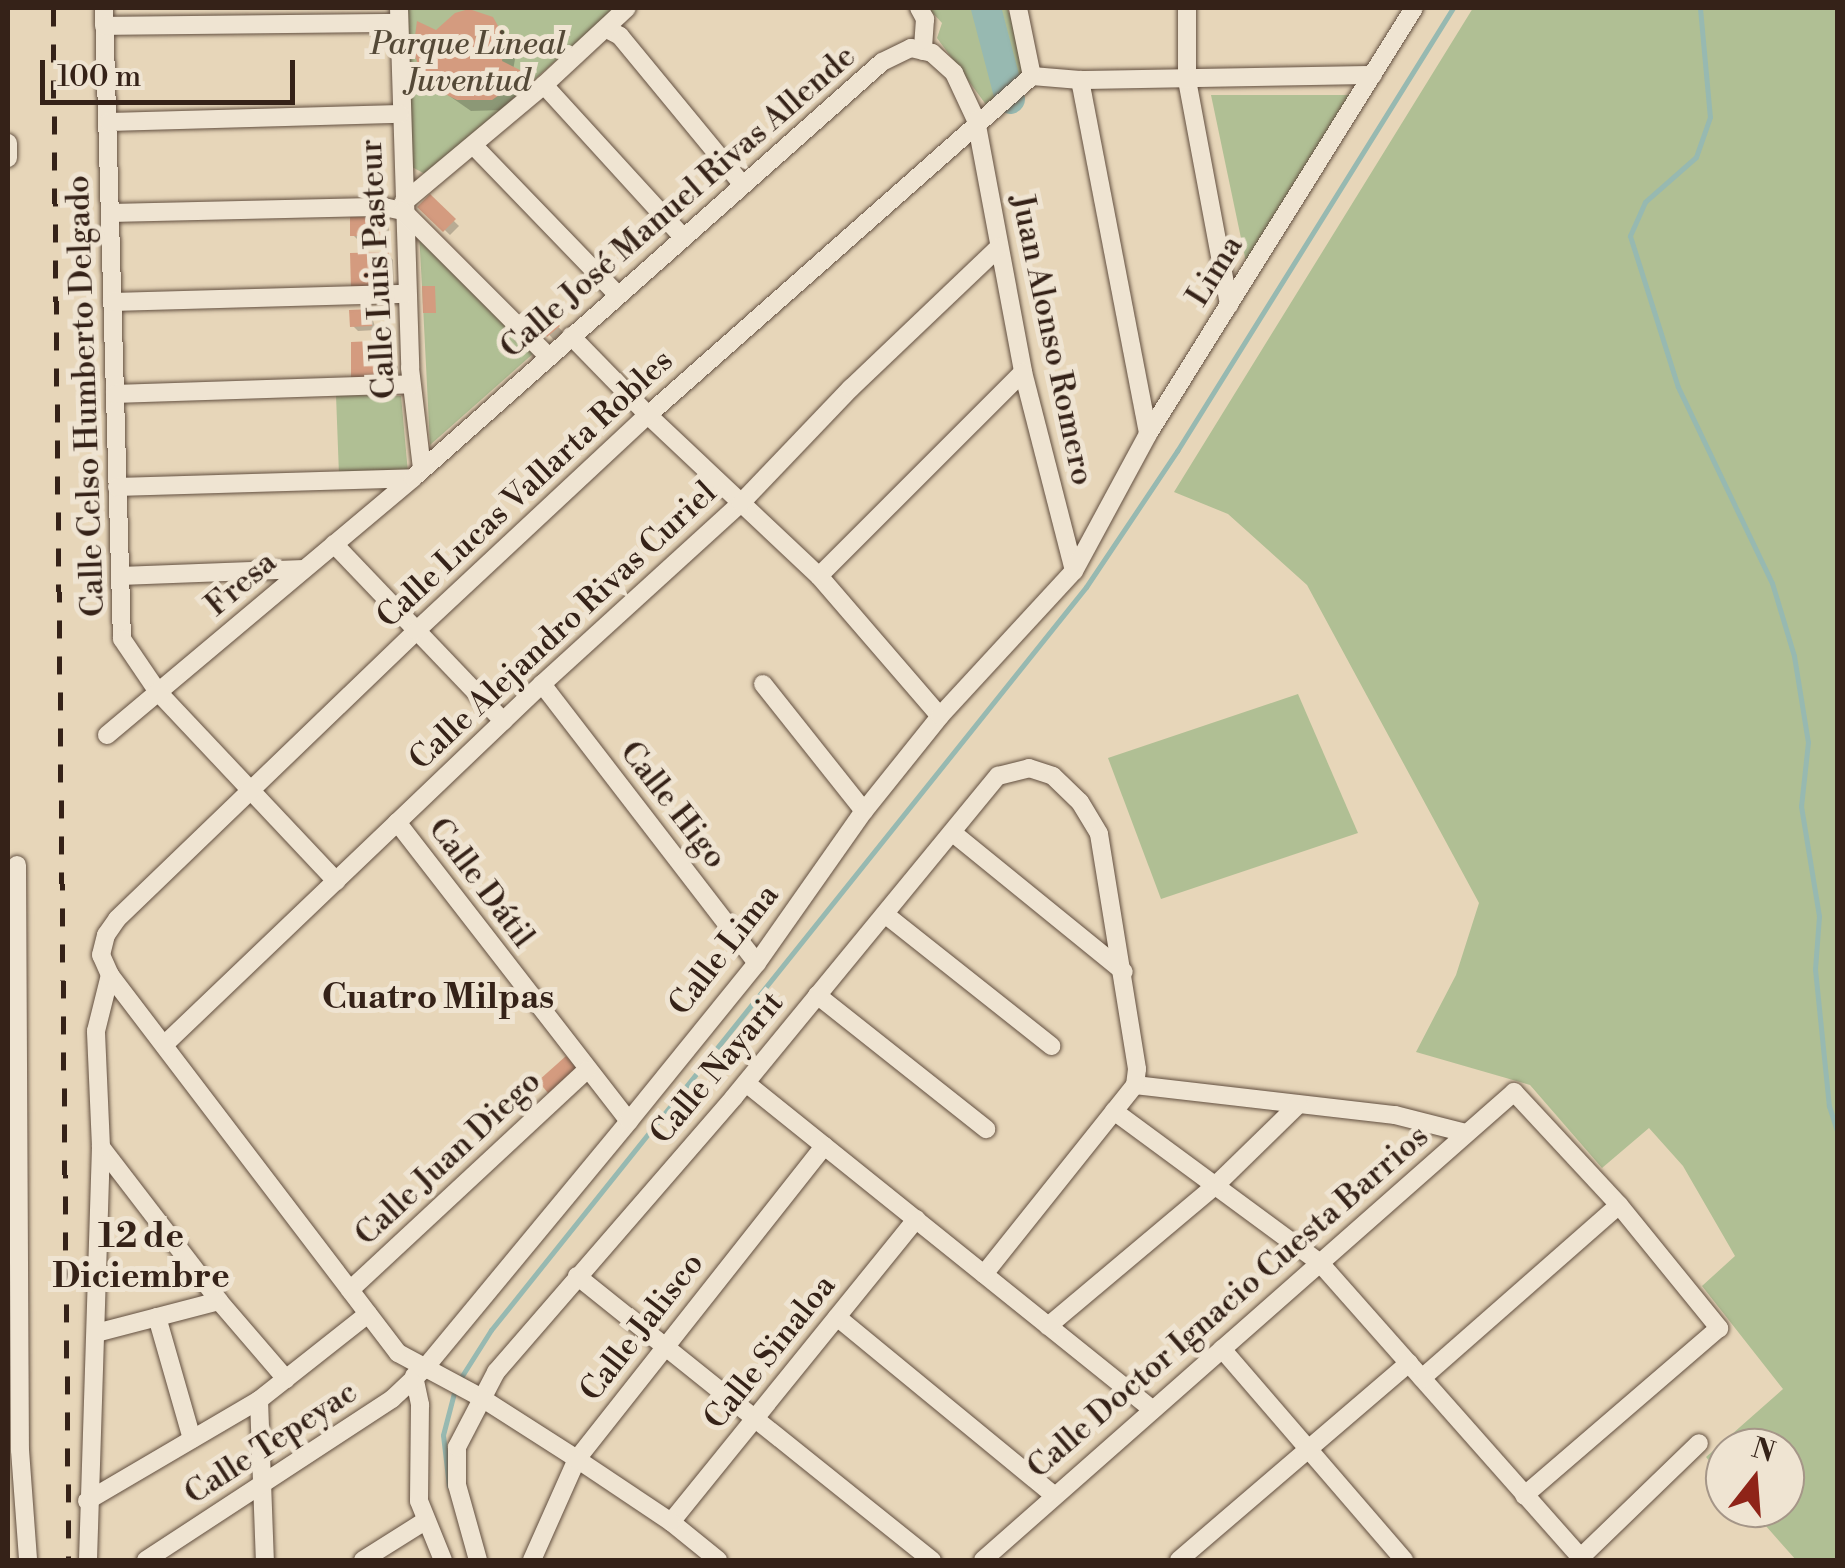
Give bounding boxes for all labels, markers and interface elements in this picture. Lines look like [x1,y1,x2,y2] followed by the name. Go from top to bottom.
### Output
[370,26,566,101] park label: Parque Lineal Juventud
[493,37,863,367] street label: Calle José Manuel Rivas Allende
[45,40,300,102] scale bar
[57,58,141,96] text: 100 m
[352,138,404,400] street label: Calle Luis Pasteur
[59,174,113,618] street label: Calle Celso Humberto Delgado
[1002,191,1102,489] street label: Juan Alonso Romero
[1179,229,1251,313] street label: Lima
[369,342,681,636] street label: Calle Lucas Vallarta Robles
[402,474,724,778] street label: Calle Alejandro Rivas Curiel
[198,543,284,625] street label: Fresa
[612,734,734,876] street label: Calle Higo
[420,811,542,955] street label: Calle Dátil
[661,877,787,1023] street label: Calle Lima
[322,977,554,1019] district label: Cuatro Milpas
[642,984,792,1152] street label: Calle Nayarit
[347,1062,549,1254] street label: Calle Juan Diego
[1020,1117,1436,1487] street label: Calle Doctor Ignacio Cuesta Barrios
[52,1216,230,1298] district label: 12 de Diciembre
[572,1245,712,1409] street label: Calle Jalisco
[696,1267,844,1437] street label: Calle Sinaloa
[178,1373,364,1513] street label: Calle Tepeyac
[1705,1428,1805,1528] north arrow
[1748,1431,1779,1471] text: N

